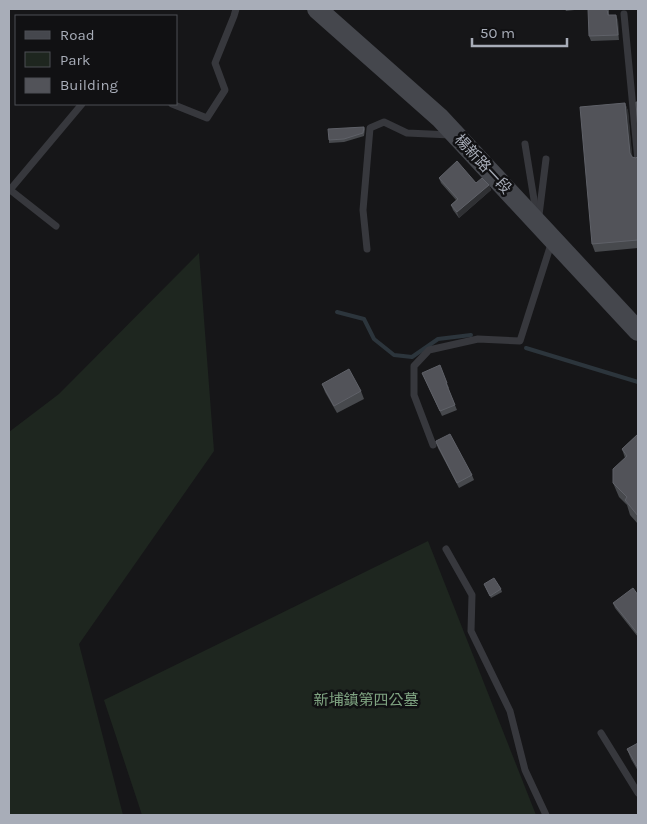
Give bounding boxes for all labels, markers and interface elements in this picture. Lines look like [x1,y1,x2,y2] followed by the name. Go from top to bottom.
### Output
[15,15,178,105] legend
[472,15,567,47] scale bar
[480,24,515,42] text: 50 m
[60,26,95,44] text: Road
[60,51,90,69] text: Park
[60,76,118,94] text: Building
[451,130,515,198] street label: 楊新路一段
[313,691,419,709] park label: 新埔鎮第四公墓

